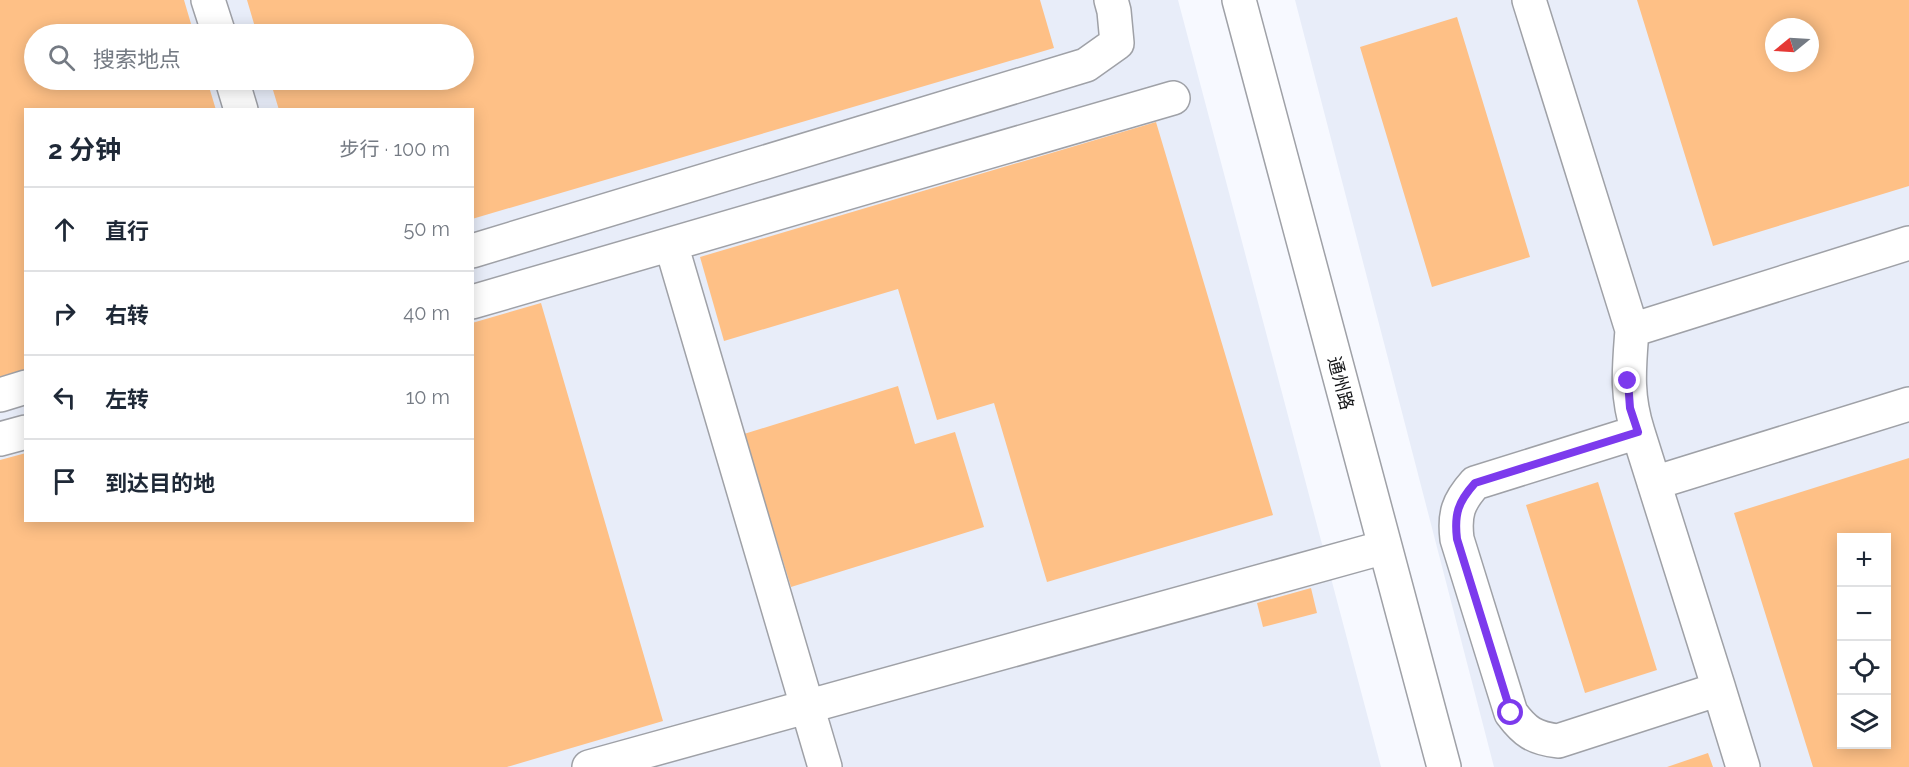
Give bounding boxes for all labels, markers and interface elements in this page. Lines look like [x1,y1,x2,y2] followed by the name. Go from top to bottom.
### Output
[1765,18,1819,72] north arrow
[24,24,474,90] search box
[45,41,78,74] icon: search
[93,46,181,72] text: 搜索地点
[48,135,121,165] text: 2 分钟
[340,137,450,161] text: 步行 · 100 m
[48,213,81,246] icon: ahead
[403,217,450,241] text: 50 m
[105,218,149,244] text: 直行
[48,297,81,330] icon: right
[403,301,450,325] text: 40 m
[105,302,149,328] text: 右转
[1324,354,1358,412] street label: 通州路
[1614,367,1640,393] route end
[48,381,81,414] icon: left
[406,385,450,409] text: 10 m
[105,386,149,412] text: 左转
[48,465,81,498] icon: arrive
[105,470,215,496] text: 到达目的地
[1837,533,1891,749] map controls
[1837,533,1891,587] button: +
[1837,587,1891,641] button: −
[1837,641,1891,695] button: locate
[1837,695,1891,749] button: layers
[1497,699,1523,725] route start

